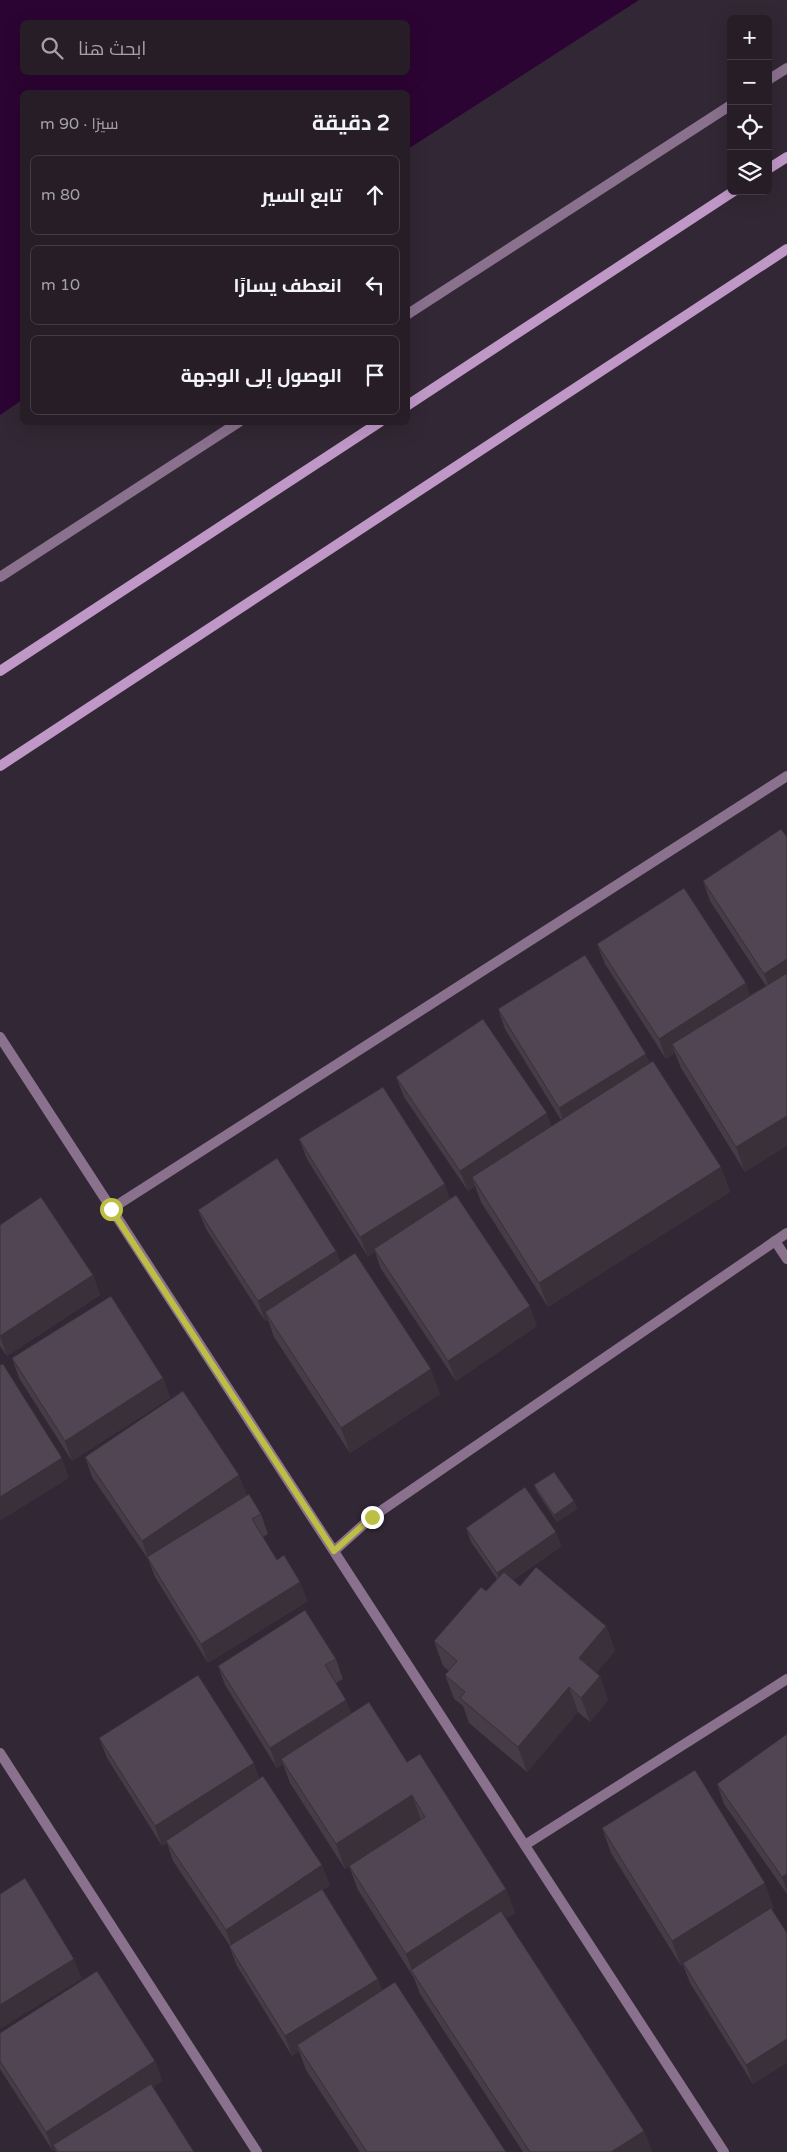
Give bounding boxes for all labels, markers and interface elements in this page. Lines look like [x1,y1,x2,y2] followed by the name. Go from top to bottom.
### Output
[727,15,772,195] map controls
[727,15,772,60] button: +
[20,20,410,75] search box
[38,34,66,62] icon: search
[78,38,146,60] text: ابحث هنا
[727,60,772,105] button: −
[727,105,772,150] button: locate
[312,111,390,136] text: 2 دقيقة
[40,114,119,134] text: سيرًا · 90 m
[727,150,772,195] button: layers
[361,181,389,209] icon: ahead
[41,185,80,205] text: 80 m
[262,185,342,207] text: تابع السير
[361,271,389,299] icon: left
[41,275,80,295] text: 10 m
[233,275,342,297] text: انعطف يسارًا
[361,361,389,389] icon: arrive
[181,365,342,387] text: الوصول إلى الوجهة
[100,1198,123,1221] route start
[361,1506,384,1529] route end

